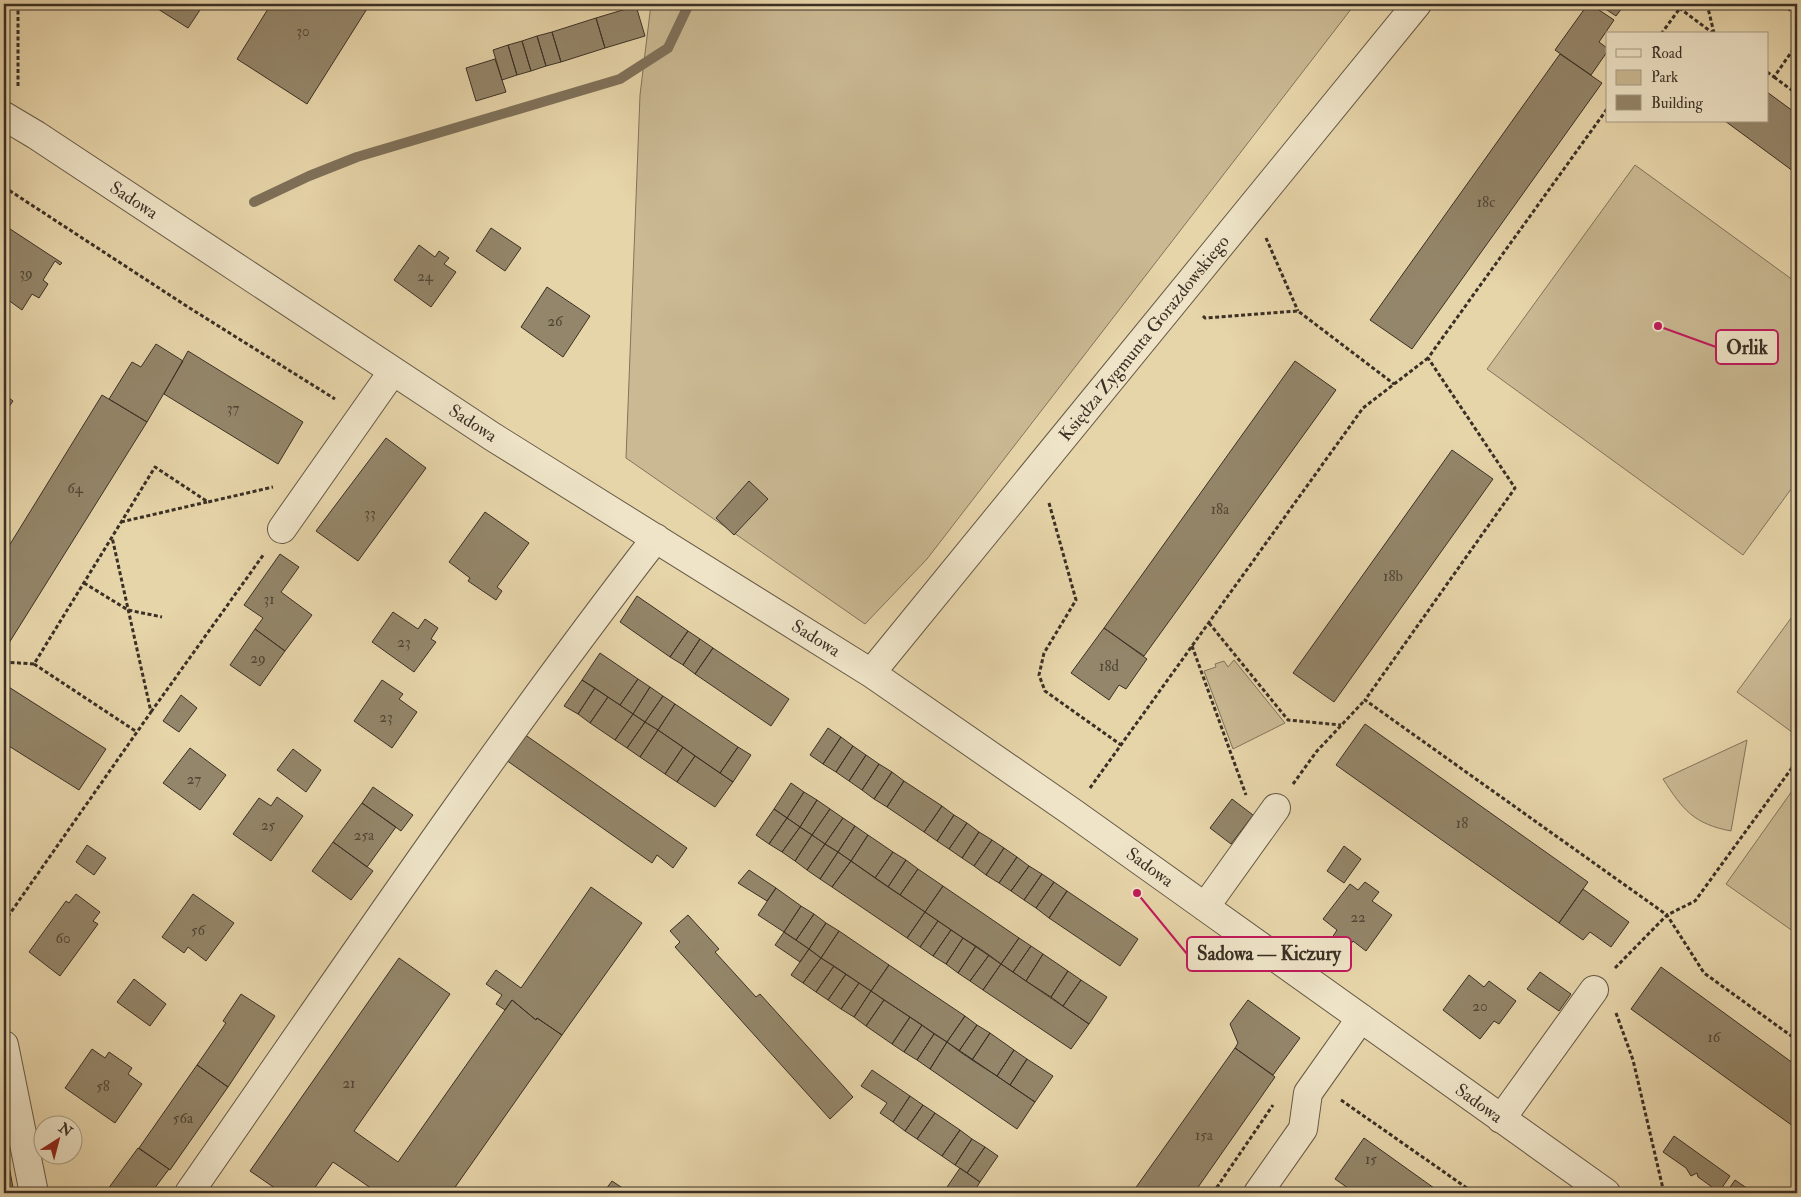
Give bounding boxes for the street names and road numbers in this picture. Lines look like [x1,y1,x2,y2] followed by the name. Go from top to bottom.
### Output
[105,176,163,225] street label: Sadowa
[1054,230,1235,446] street label: Księdza Zygmunta Gorazdowskiego
[444,399,502,448] street label: Sadowa
[787,615,845,663] street label: Sadowa
[1121,842,1179,893] street label: Sadowa
[1450,1078,1508,1129] street label: Sadowa

